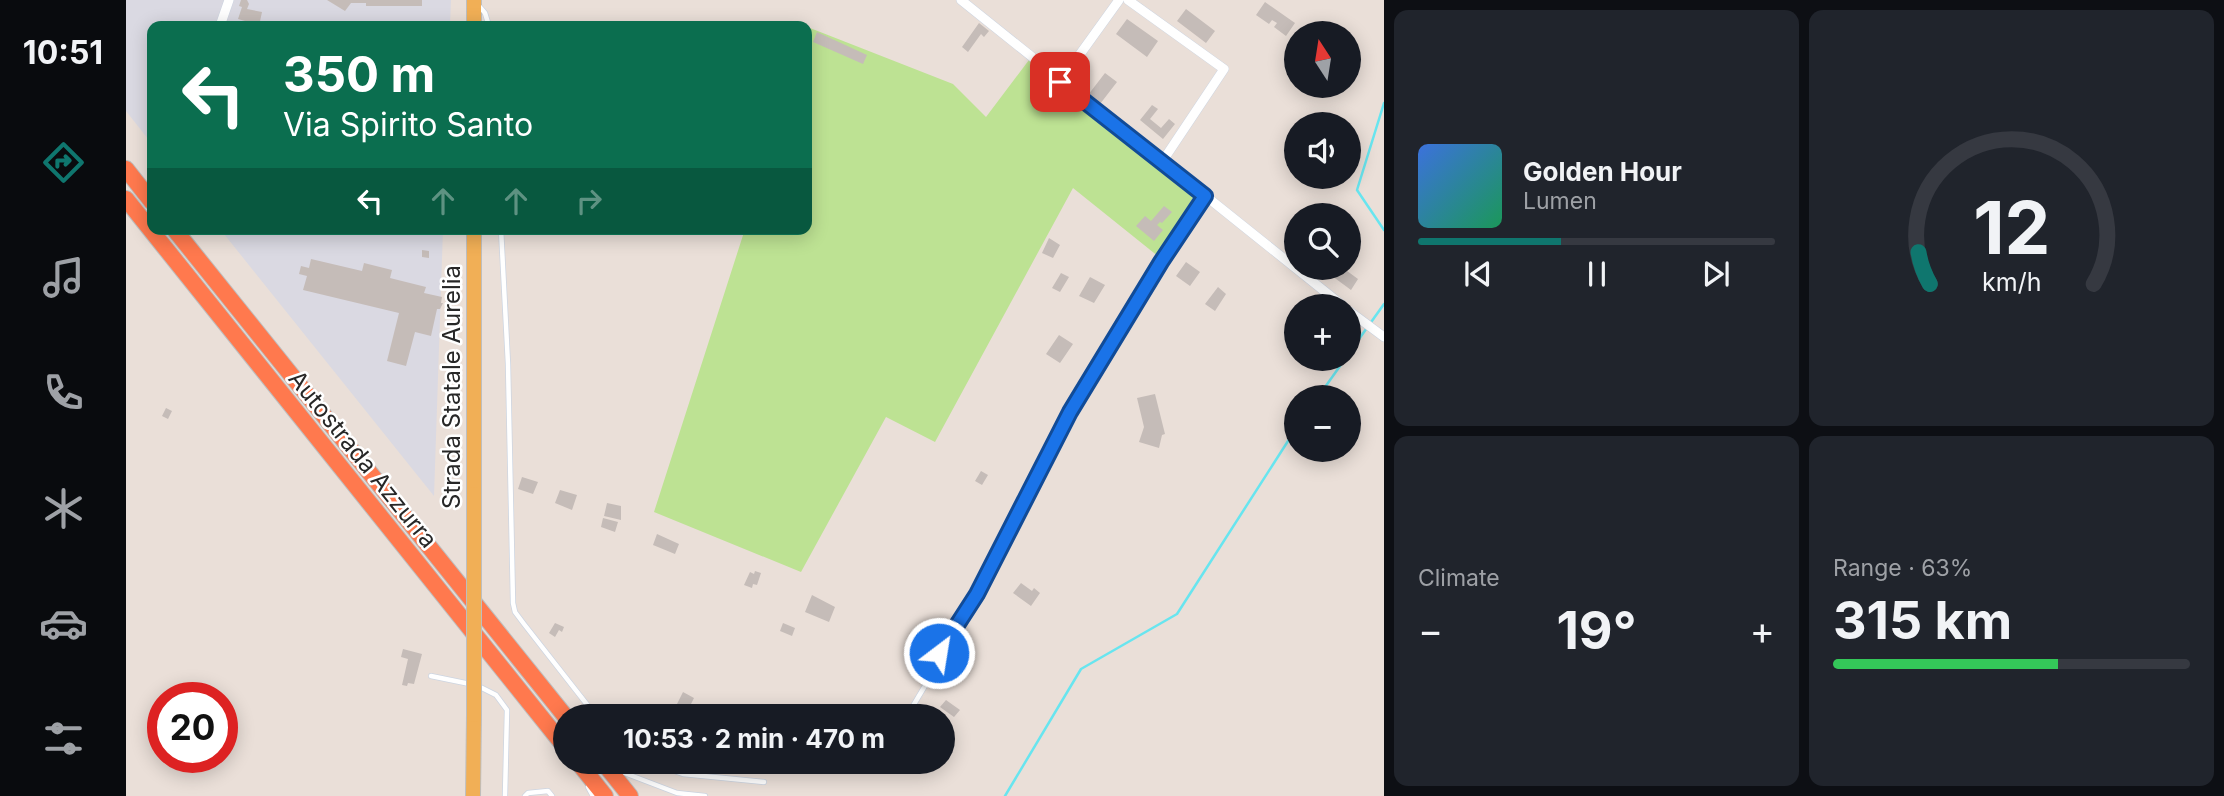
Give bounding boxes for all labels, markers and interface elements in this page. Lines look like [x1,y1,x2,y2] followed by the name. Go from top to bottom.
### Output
[1284,21,1362,98] north arrow
[1284,21,1361,462] map controls
[23,33,103,72] text: 10:51
[283,45,435,104] text: 350 m
[168,49,259,140] icon: left
[1030,52,1090,112] pin
[1041,63,1079,101] icon: arrive
[283,105,533,144] text: Via Spirito Santo
[1284,112,1361,189] button: sound
[39,138,88,187] icon: directions
[1523,156,1682,187] text: Golden Hour
[351,182,389,220] icon: left
[424,182,462,220] icon: ahead
[497,182,535,220] icon: ahead
[570,182,608,220] icon: right
[1973,184,2050,273] text: 12
[1523,187,1597,215] text: Lumen
[1284,203,1361,280] button: search
[39,253,88,302] icon: music
[1459,255,1497,293] icon: previous
[1578,255,1616,293] icon: pause
[1697,255,1735,293] icon: next
[437,265,466,509] street label: Strada Statale Aurelia
[1982,267,2041,297] text: km/h
[1284,294,1361,371] button: +
[283,364,443,554] street label: Autostrada Azzurra
[39,368,88,417] icon: phone
[1284,385,1361,462] button: −
[39,484,88,533] icon: climate
[1833,554,1972,582] text: Range · 63%
[1418,564,1500,592] text: Climate
[1833,589,2012,652] text: 315 km
[39,599,88,648] icon: car
[1556,599,1637,662] text: 19°
[1418,607,1443,653] text: −
[1750,607,1775,653] text: +
[902,616,976,690] position arrow
[147,682,238,773] speed limit sign: 20
[39,714,88,763] icon: filters
[623,723,885,754] text: 10:53 · 2 min · 470 m

